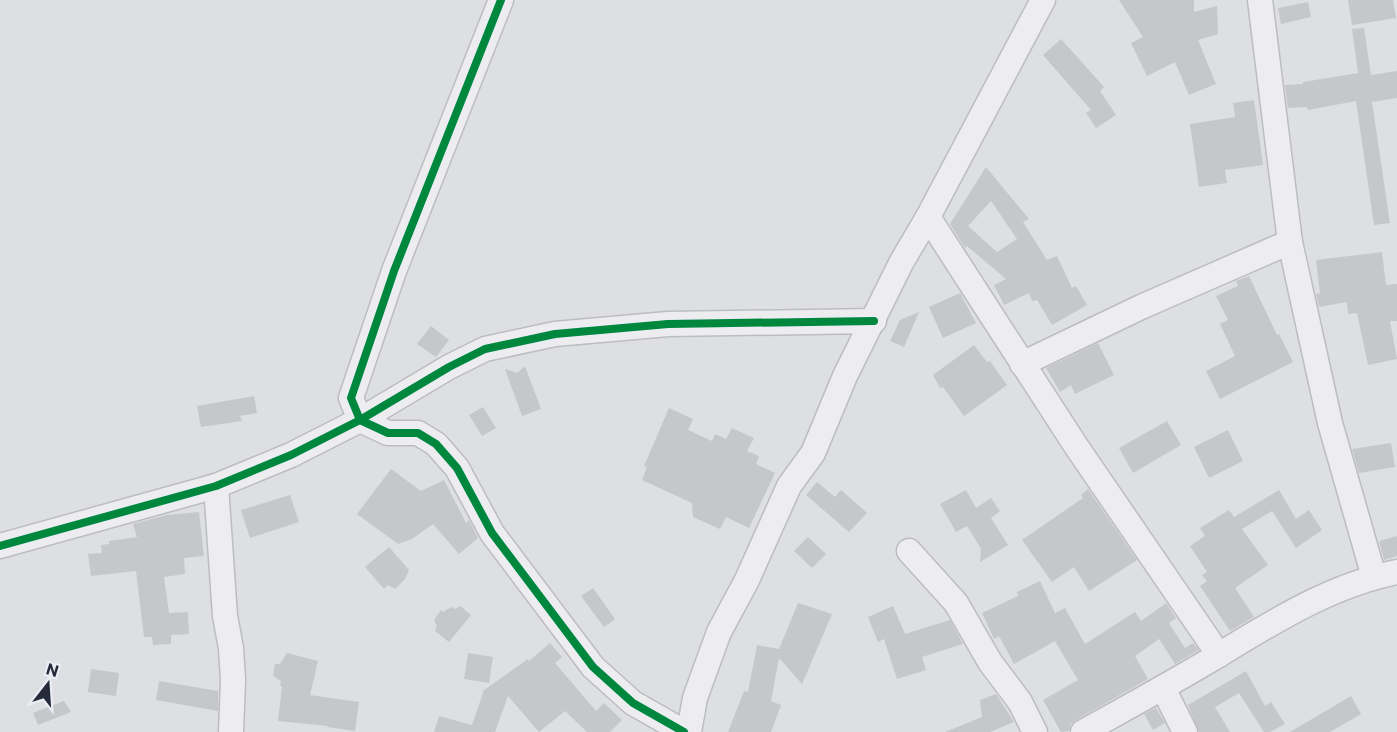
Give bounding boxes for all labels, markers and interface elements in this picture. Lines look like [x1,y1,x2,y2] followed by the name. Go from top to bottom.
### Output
[18,654,78,714] north arrow
[44,658,61,680] text: N

